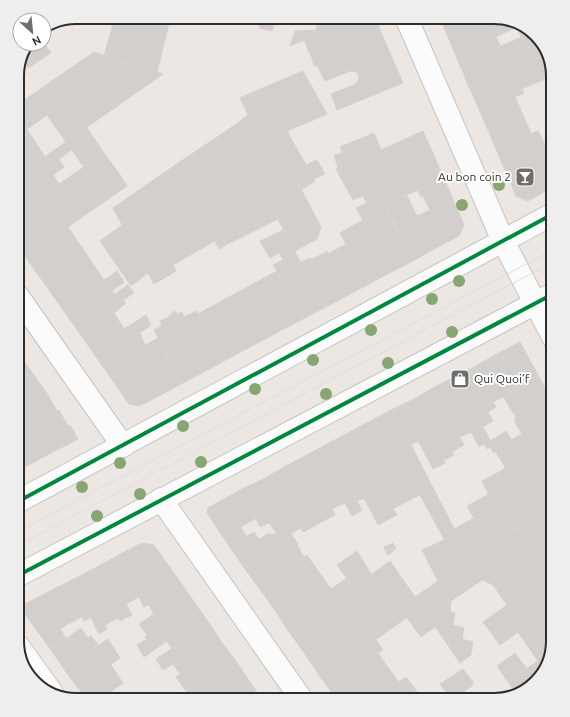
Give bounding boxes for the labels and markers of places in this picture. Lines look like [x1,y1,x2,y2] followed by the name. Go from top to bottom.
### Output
[514,166,536,188] bar icon: Au bon coin 2
[438,170,511,183] place label: Au bon coin 2
[449,368,471,390] shop icon: Qui Quoi’f
[474,372,530,385] place label: Qui Quoi’f

